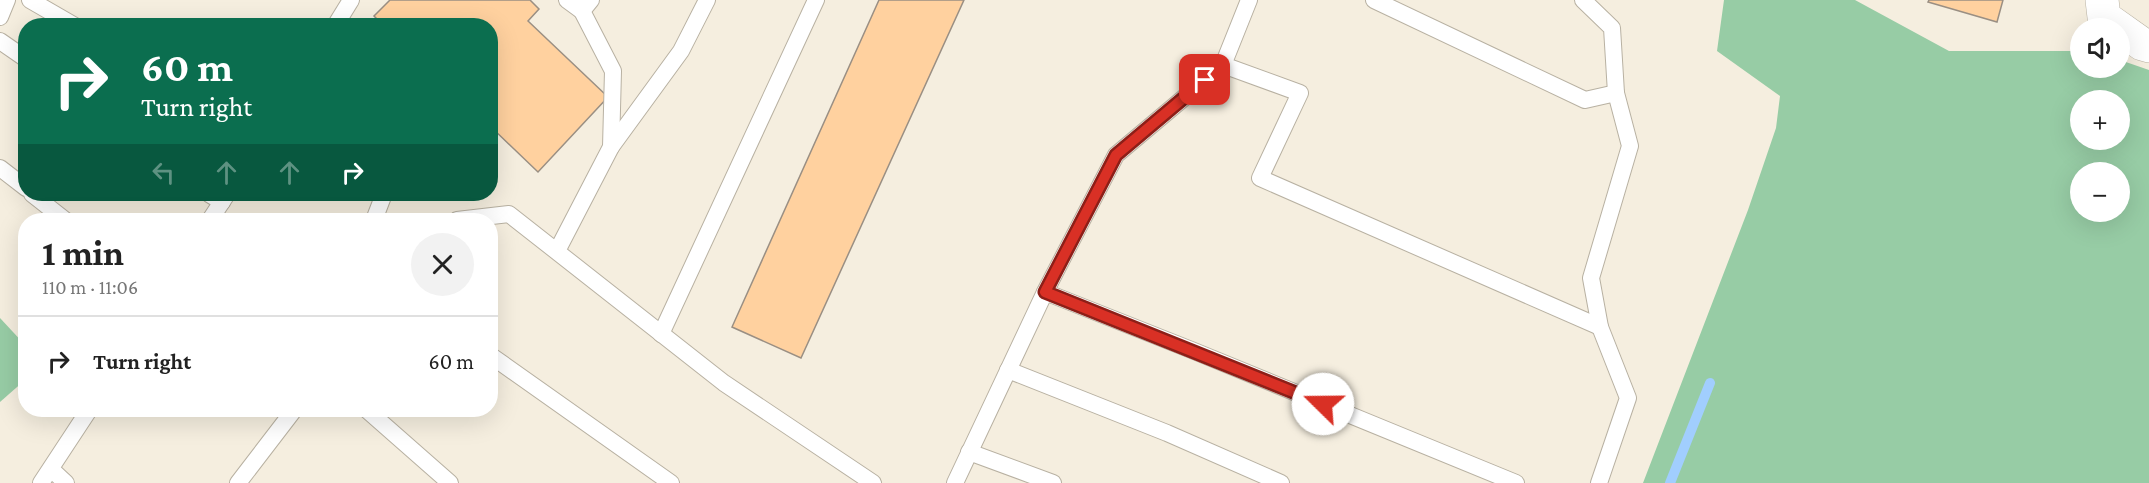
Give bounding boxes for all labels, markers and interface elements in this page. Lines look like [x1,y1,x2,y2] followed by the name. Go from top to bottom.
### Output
[2070,18,2130,222] map controls
[2070,18,2130,78] button: sound
[42,42,120,120] icon: right
[141,43,233,90] text: 60 m
[1179,54,1230,105] pin
[1188,63,1221,96] icon: arrive
[2070,90,2130,150] button: +
[141,92,252,122] text: Turn right
[147,156,180,189] icon: left
[210,156,243,189] icon: ahead
[273,156,306,189] icon: ahead
[336,156,369,189] icon: right
[2070,162,2130,222] button: −
[42,233,124,273] text: 1 min
[411,233,474,296] button: close
[42,276,138,298] text: 110 m · 11:06
[42,345,75,378] icon: right
[93,349,191,374] text: Turn right
[429,349,474,374] text: 60 m
[1291,372,1355,436] position arrow

